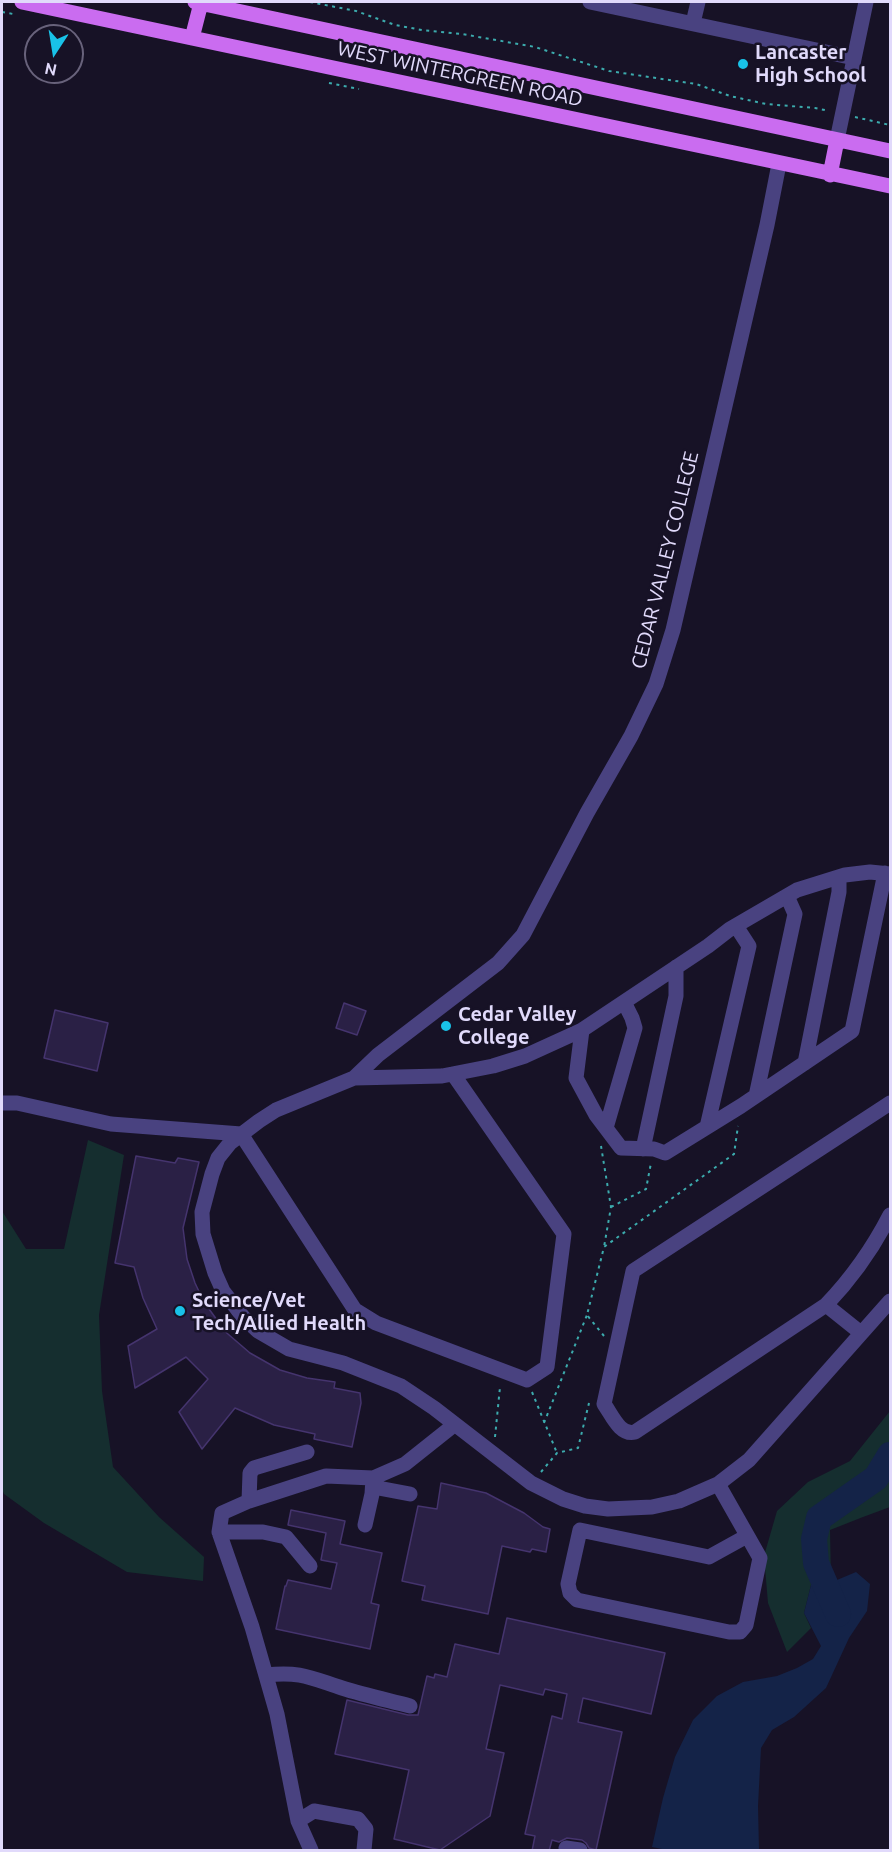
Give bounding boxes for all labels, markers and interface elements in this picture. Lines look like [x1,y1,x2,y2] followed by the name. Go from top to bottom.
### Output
[24,24,84,84] north arrow
[335,36,585,112] street label: WEST WINTERGREEN ROAD
[755,40,866,87] place label: Lancaster High School
[736,57,750,71] marker: Lancaster High School
[43,60,58,80] text: N
[626,449,704,671] street label: CEDAR VALLEY COLLEGE
[458,1002,576,1049] place label: Cedar Valley College
[439,1019,453,1033] marker: Cedar Valley College
[192,1288,366,1335] place label: Science/Vet Tech/Allied Health
[173,1304,187,1318] marker: Science/Vet Tech/Allied Health

